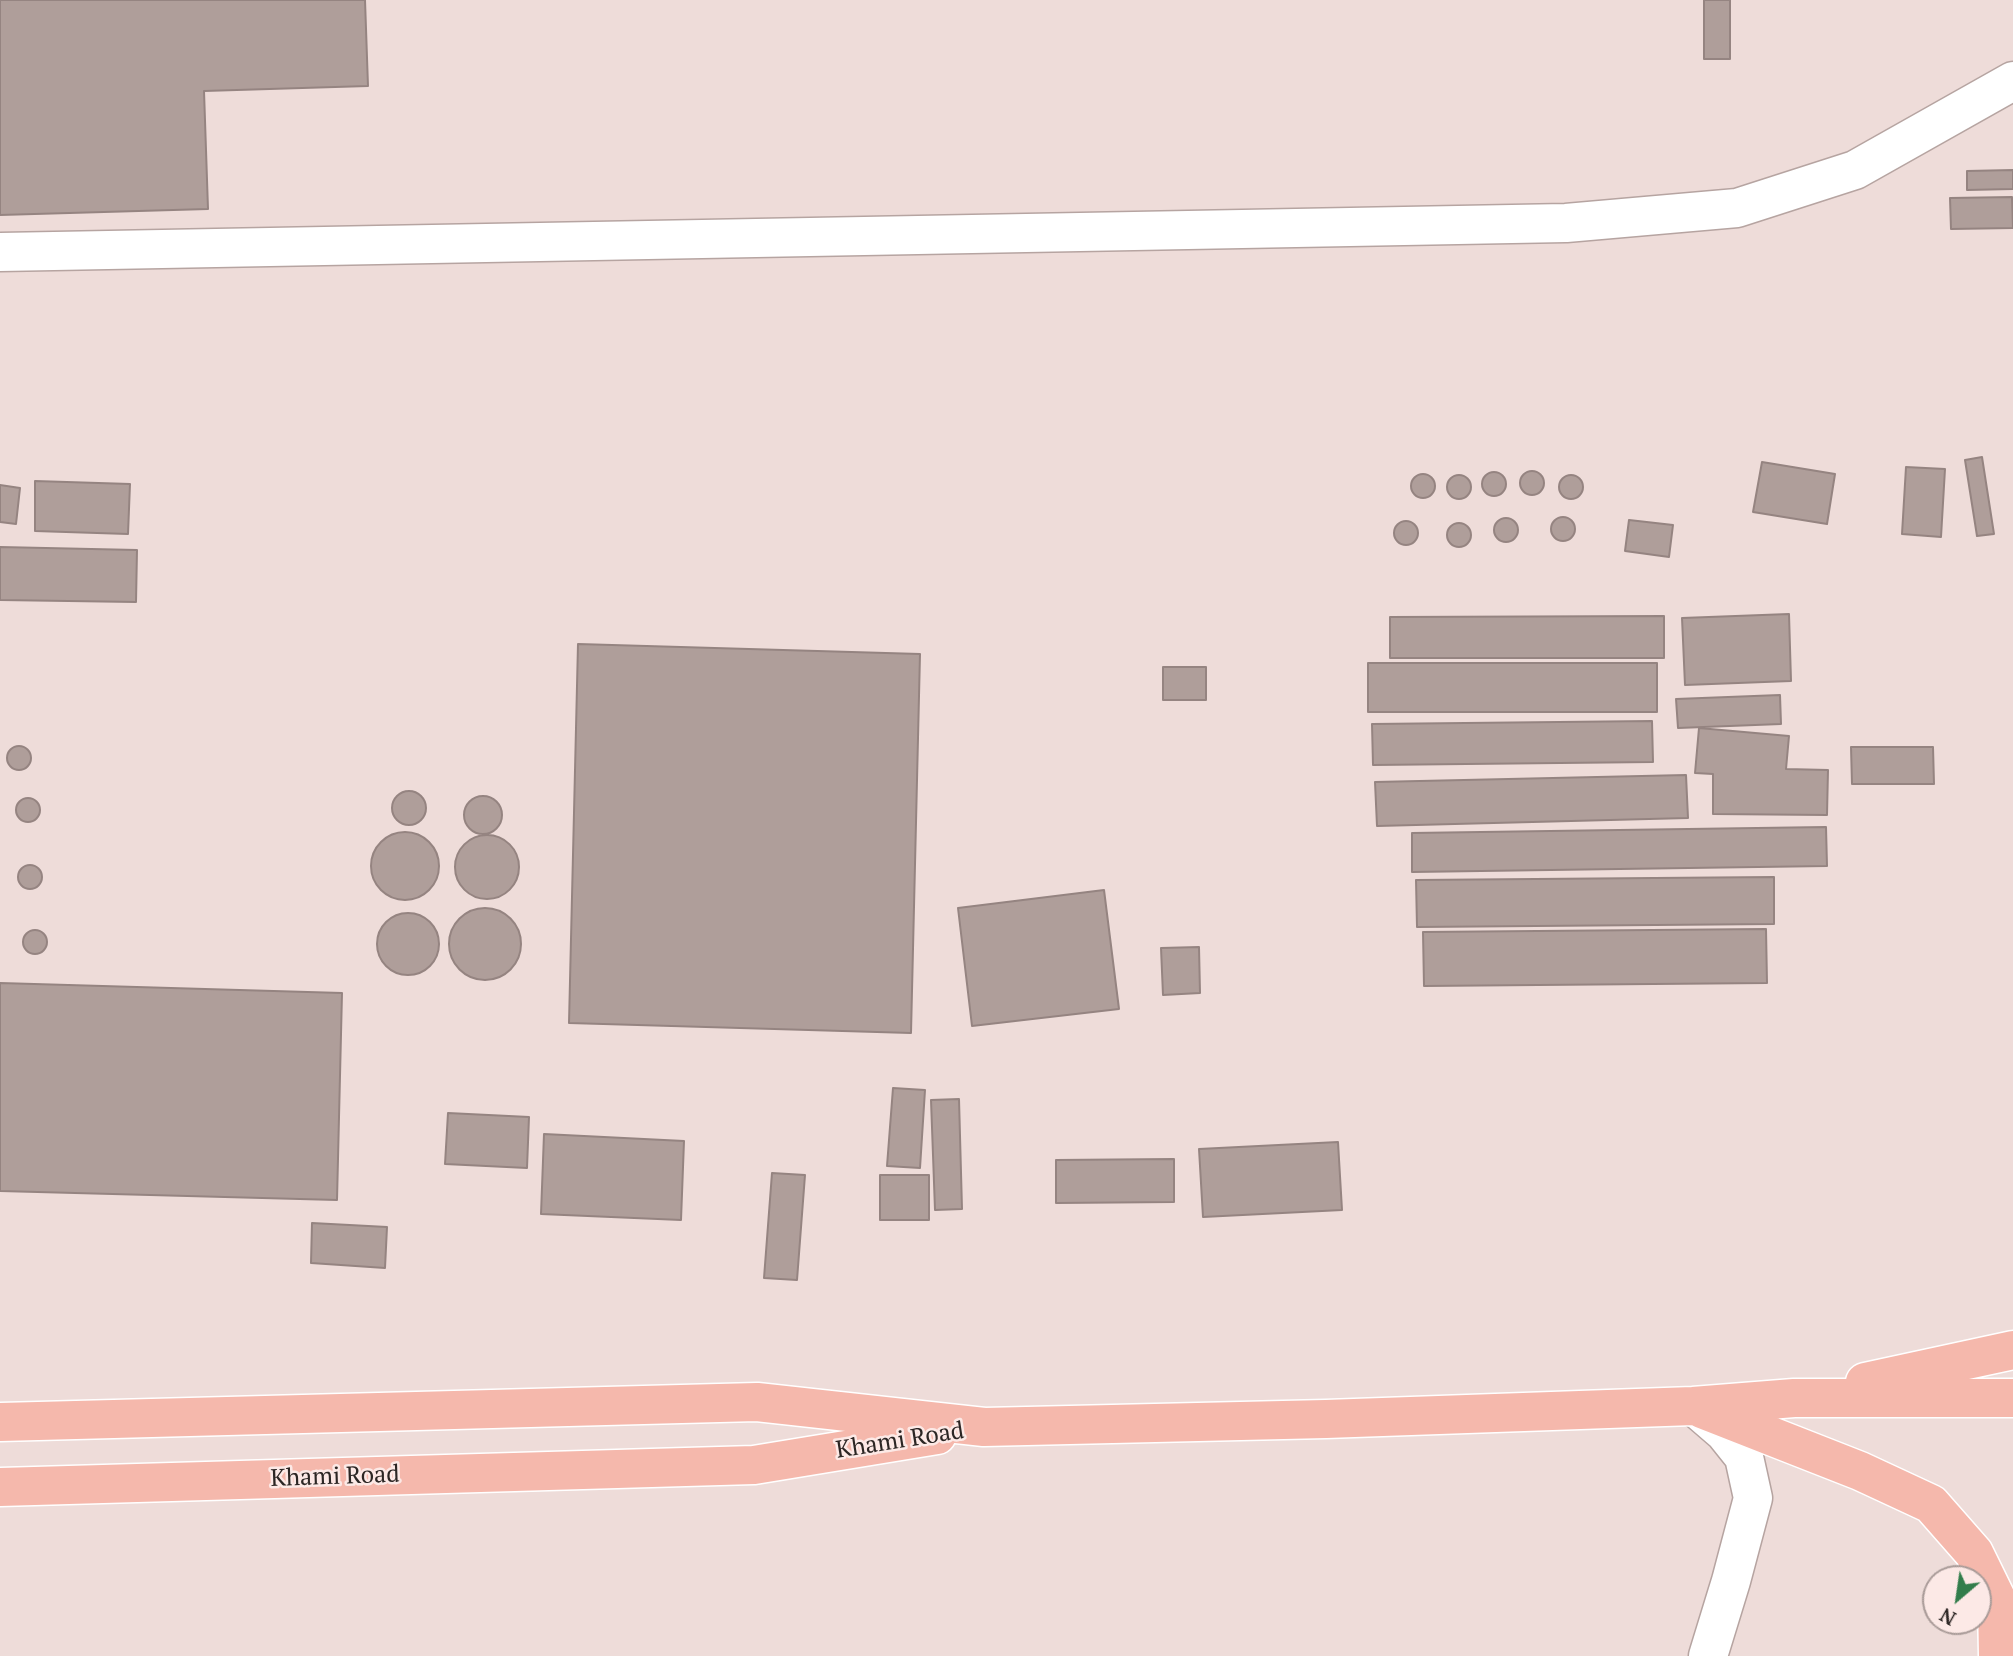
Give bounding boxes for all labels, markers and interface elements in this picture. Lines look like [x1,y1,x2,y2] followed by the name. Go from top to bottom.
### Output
[834,1417,966,1465] street label: Khami Road
[270,1460,400,1494] street label: Khami Road
[1922,1565,1992,1635] north arrow
[1935,1603,1960,1631] text: N

